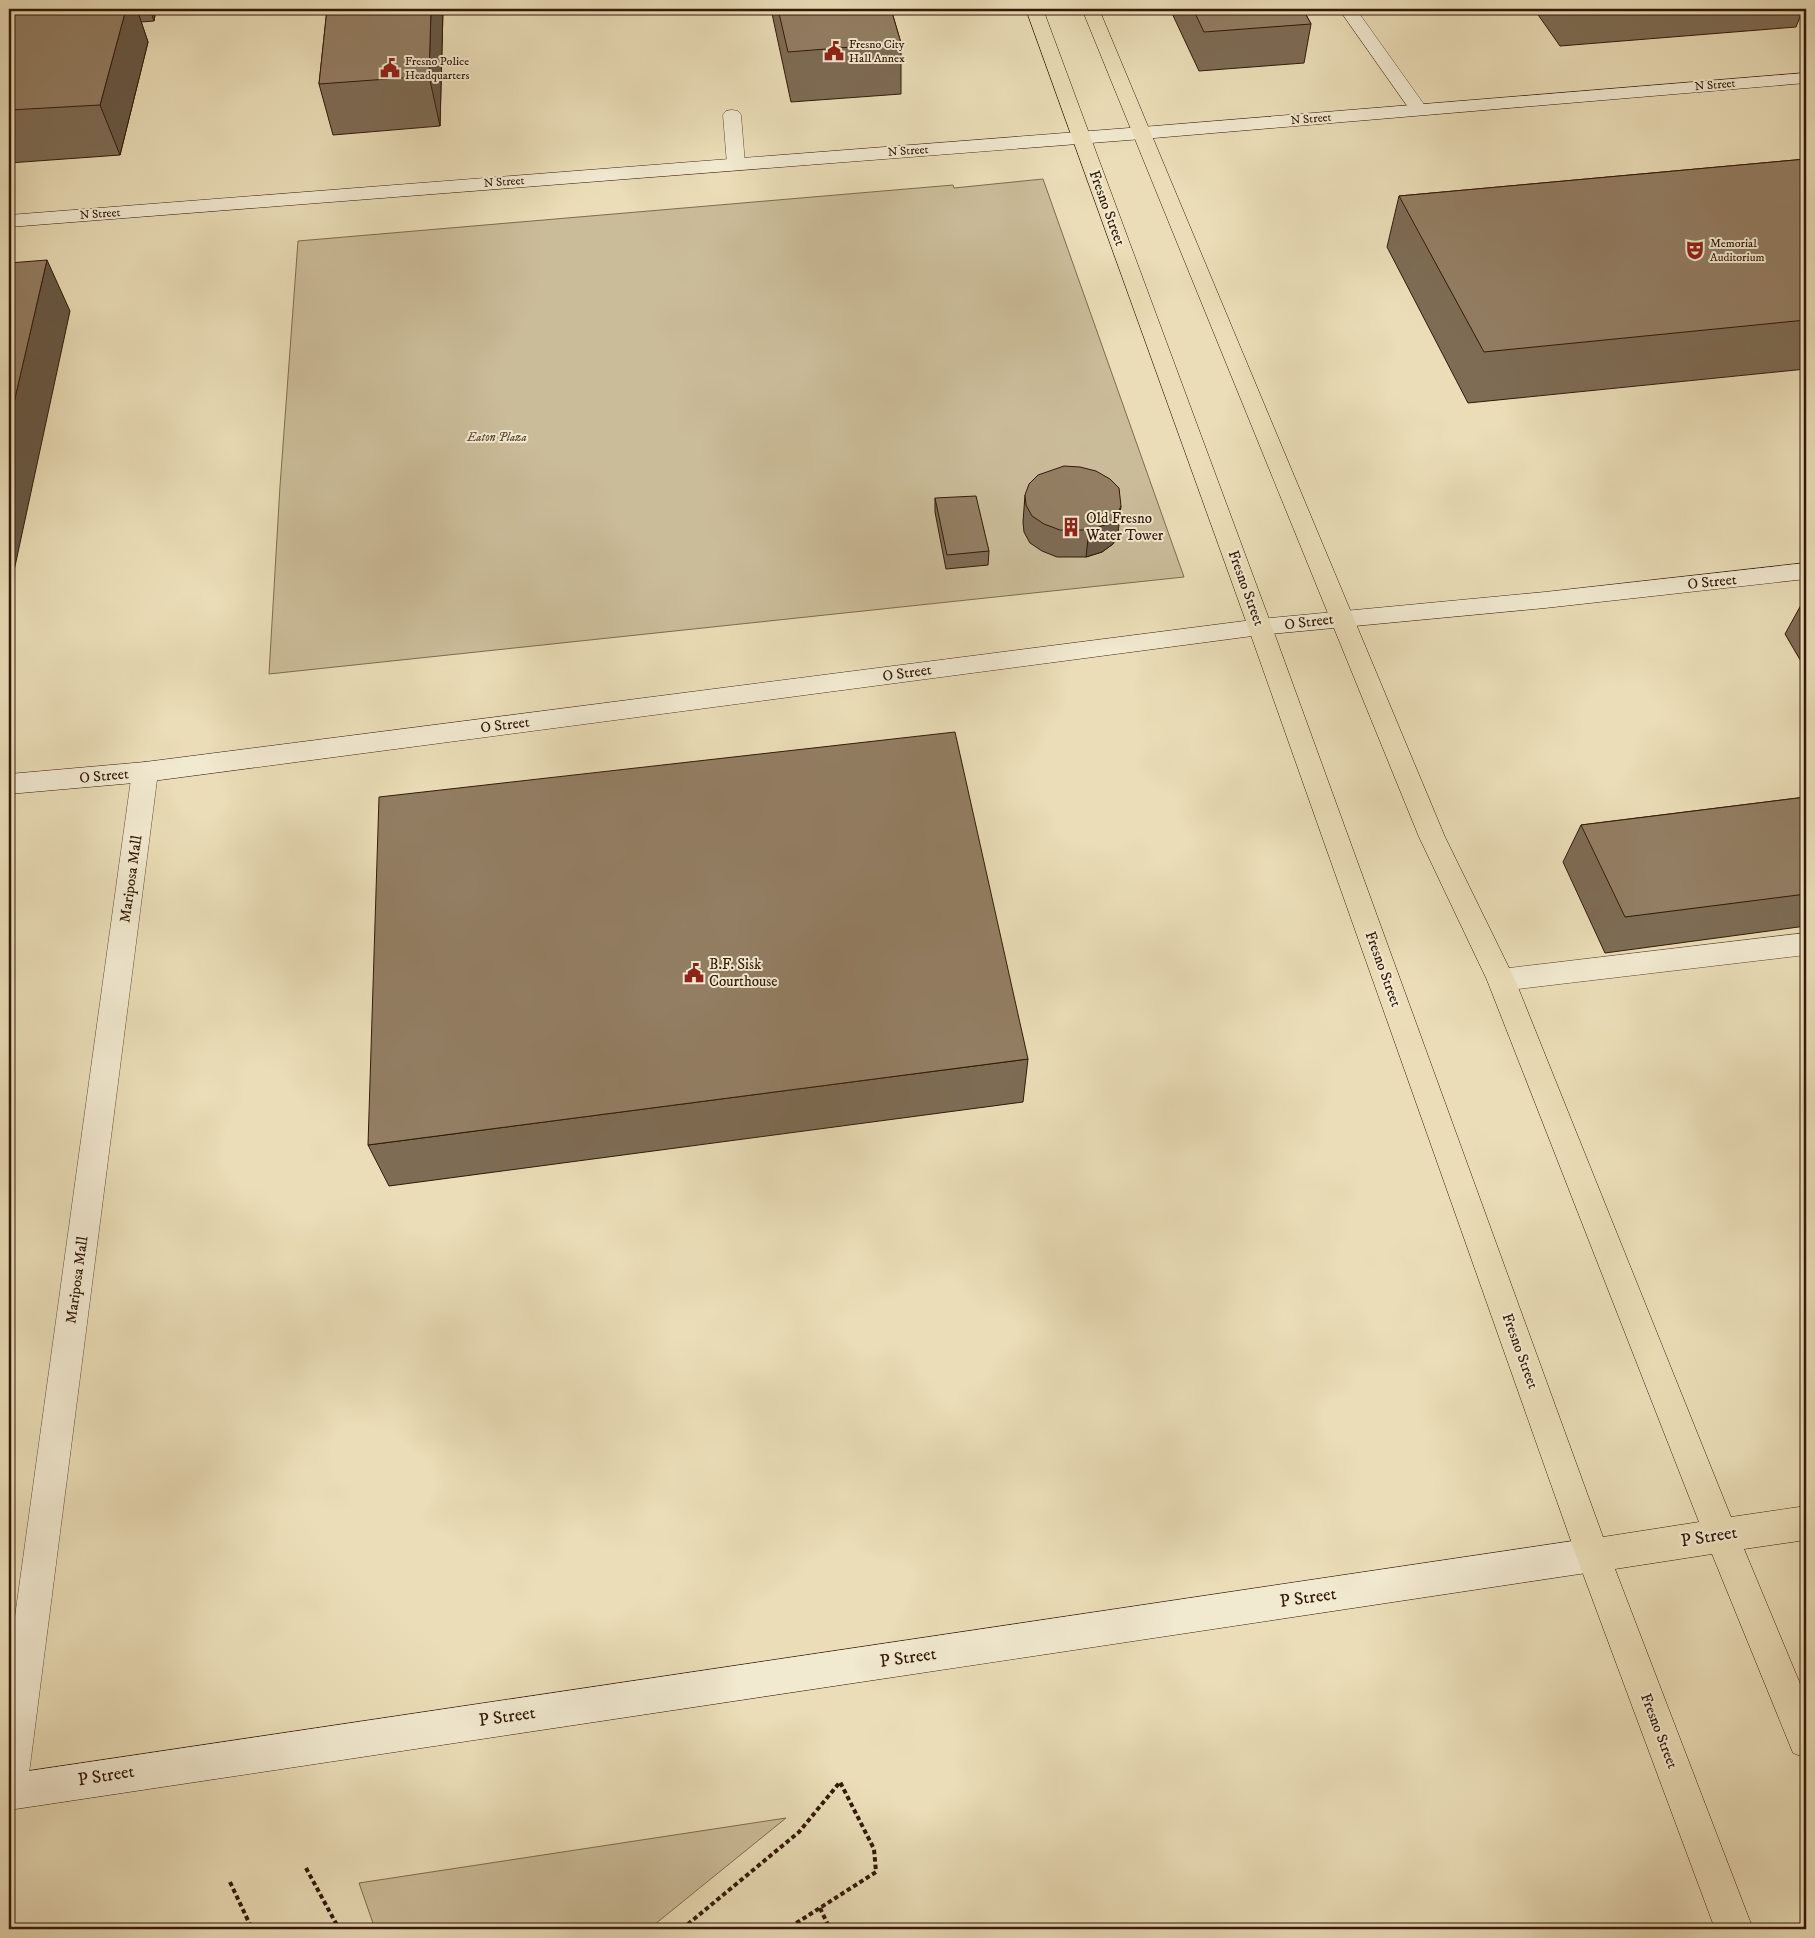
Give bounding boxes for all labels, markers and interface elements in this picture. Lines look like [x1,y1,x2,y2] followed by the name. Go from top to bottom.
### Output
[849,37,905,66] place label: Fresno City Hall Annex
[823,40,845,62] public building icon: Fresno City Hall Annex
[405,54,470,83] place label: Fresno Police Headquarters
[379,57,401,79] public building icon: Fresno Police Headquarters
[1694,76,1736,94] street label: N Street
[1290,110,1332,128] street label: N Street
[887,142,929,160] street label: N Street
[1085,168,1130,249] street label: Fresno Street
[483,173,525,191] street label: N Street
[79,205,121,223] street label: N Street
[1710,236,1764,265] place label: Memorial Auditorium
[1684,239,1706,261] theatre icon: Memorial Auditorium
[466,430,527,445] park label: Eaton Plaza
[1085,509,1164,545] place label: Old Fresno Water Tower
[1060,516,1082,538] building icon: Old Fresno Water Tower
[1224,548,1269,629] street label: Fresno Street
[1686,570,1738,594] street label: O Street
[1283,610,1335,634] street label: O Street
[881,660,933,686] street label: O Street
[479,713,531,737] street label: O Street
[79,764,130,788] street label: O Street
[115,834,147,924] street label: Mariposa Mall
[1361,929,1406,1010] street label: Fresno Street
[709,955,777,991] place label: B.F. Sisk Courthouse
[683,962,705,984] public building icon: B.F. Sisk Courthouse
[61,1235,93,1325] street label: Mariposa Mall
[1498,1311,1543,1392] street label: Fresno Street
[1679,1522,1739,1552] street label: P Street
[1278,1583,1338,1613] street label: P Street
[878,1643,938,1673] street label: P Street
[1636,1691,1682,1771] street label: Fresno Street
[477,1702,537,1732] street label: P Street
[76,1761,136,1791] street label: P Street

